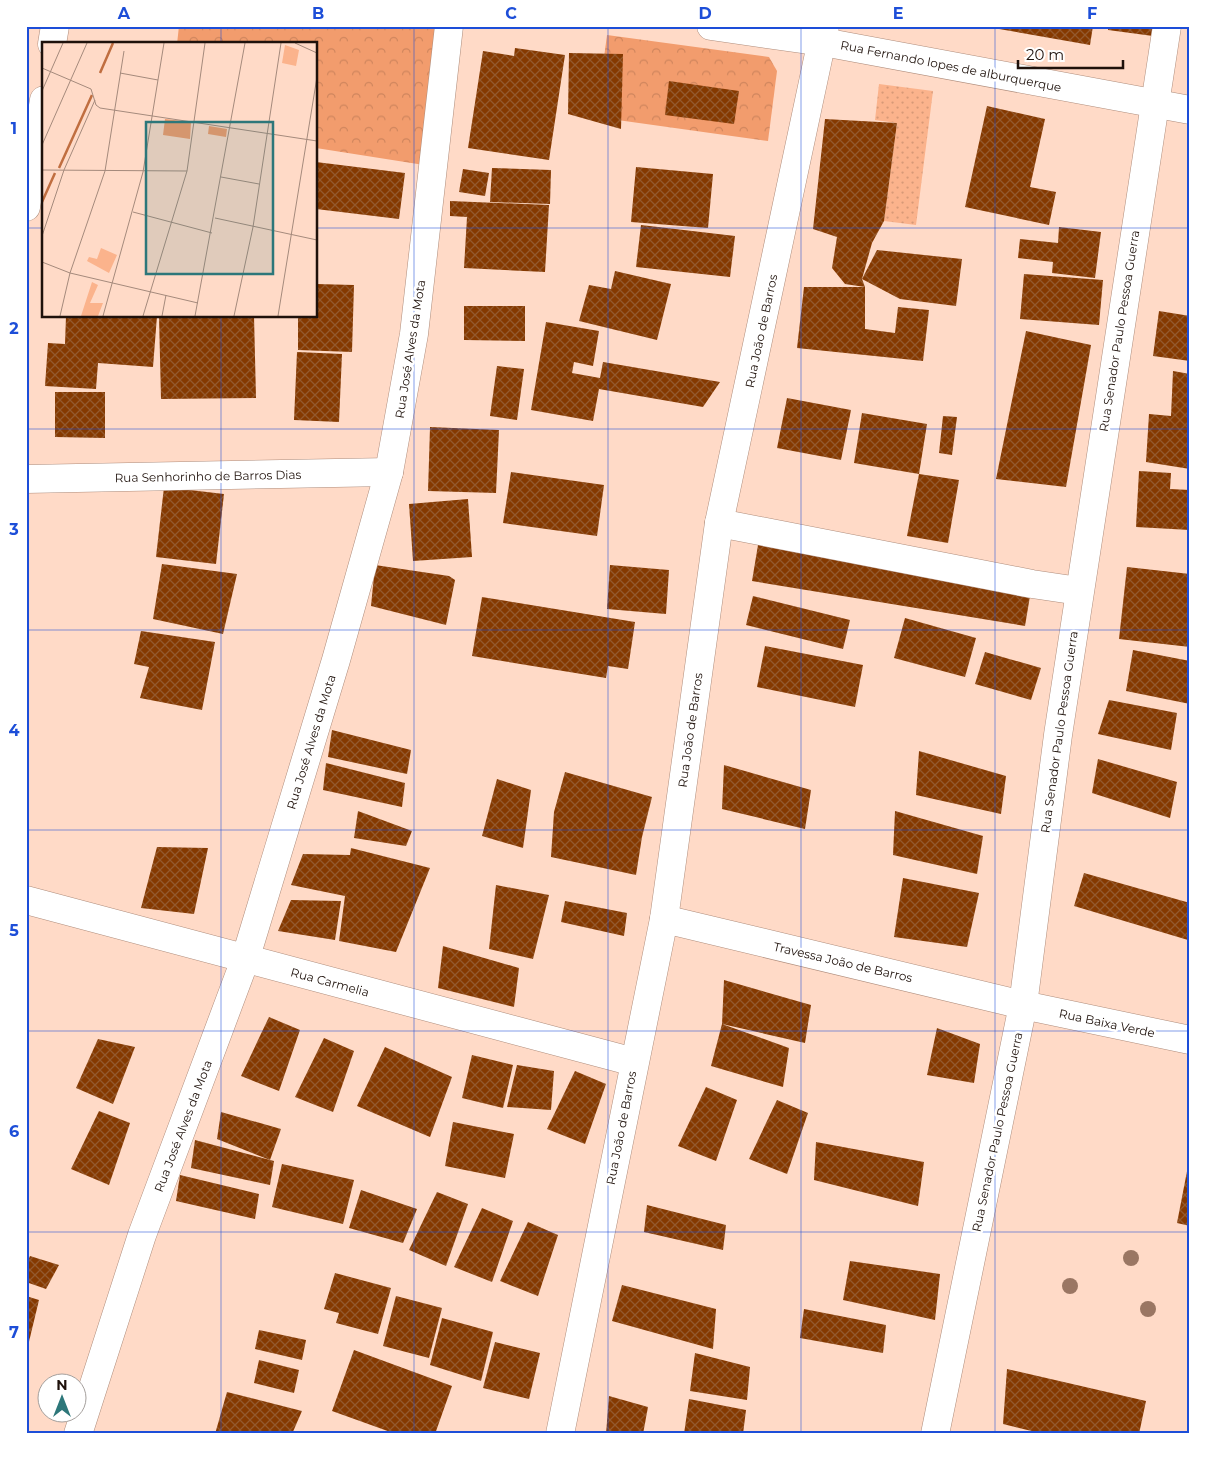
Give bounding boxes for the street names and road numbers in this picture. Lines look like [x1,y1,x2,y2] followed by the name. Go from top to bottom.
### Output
[839,37,1063,95] street label: Rua Fernando lopes de alburquerque
[1096,229,1142,433] street label: Rua Senador Paulo Pessoa Guerra
[742,273,780,389] street label: Rua João de Barros
[392,279,428,419] street label: Rua José Alves da Mota
[114,467,302,485] street label: Rua Senhorinho de Barros Dias
[1037,630,1081,834] street label: Rua Senador Paulo Pessoa Guerra
[675,672,705,788] street label: Rua João de Barros
[283,673,339,811] street label: Rua José Alves da Mota
[772,939,914,985] street label: Travessa João de Barros
[289,964,371,1000] street label: Rua Carmelia
[1058,1005,1156,1041] street label: Rua Baixa Verde
[968,1031,1026,1233] street label: Rua Senador Paulo Pessoa Guerra
[151,1058,215,1194] street label: Rua José Alves da Mota
[603,1070,639,1186] street label: Rua João de Barros

